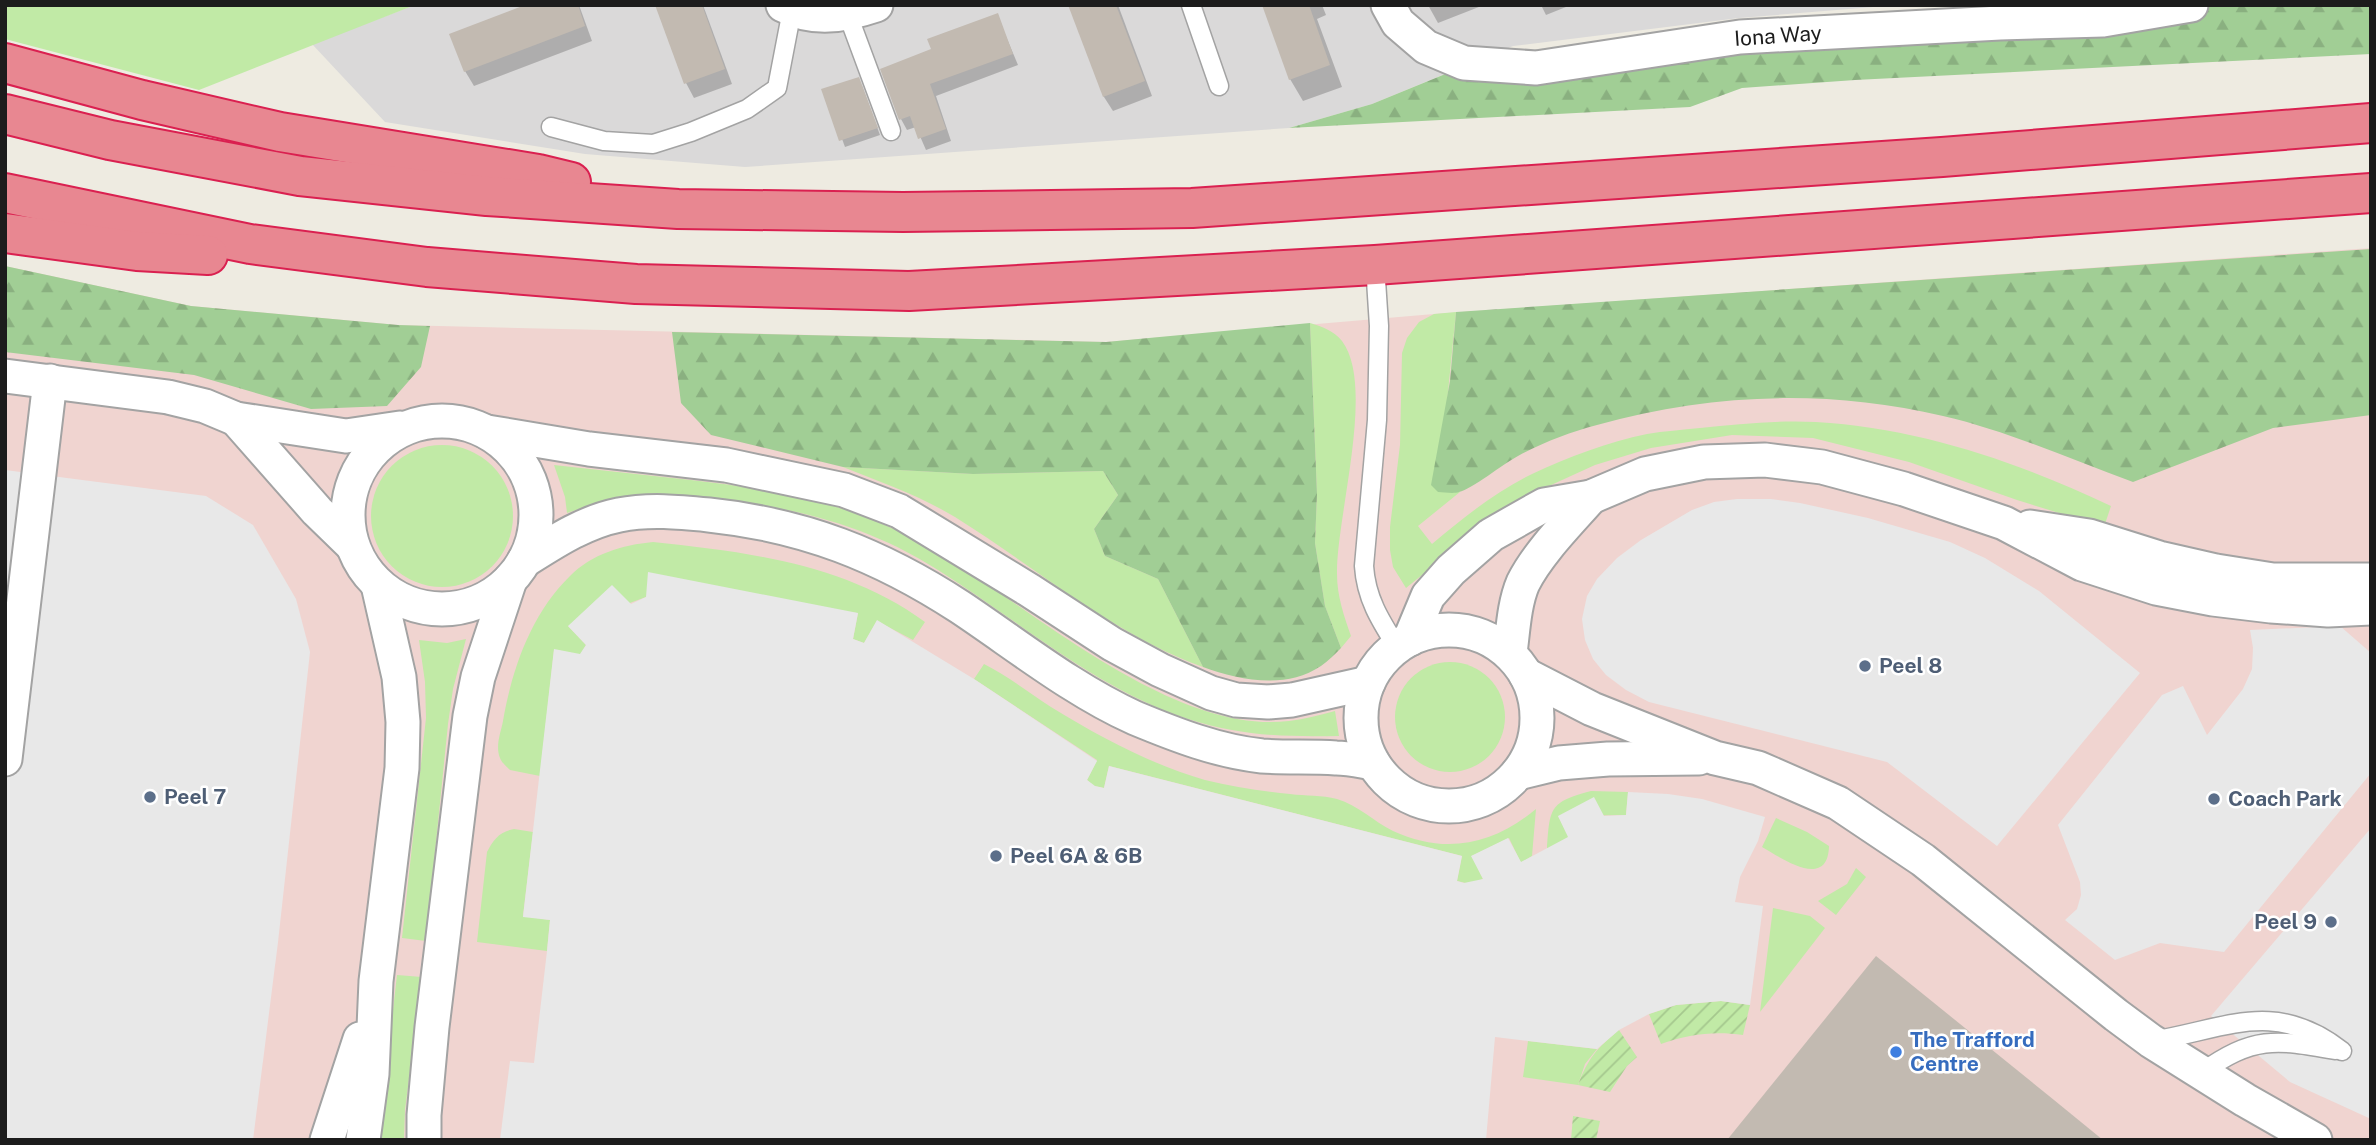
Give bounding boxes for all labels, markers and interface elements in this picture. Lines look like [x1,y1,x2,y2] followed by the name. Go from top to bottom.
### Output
[1733,20,1823,51] street label: Iona Way
[1879,653,1942,678] place label: Peel 8
[1857,658,1873,674] marker: Peel 8
[164,784,226,809] place label: Peel 7
[2228,786,2342,811] place label: Coach Park
[142,789,158,805] marker: Peel 7
[2206,791,2222,807] marker: Coach Park
[1010,843,1143,868] place label: Peel 6A & 6B
[988,848,1004,864] marker: Peel 6A & 6B
[2254,909,2317,934] place label: Peel 9
[2323,914,2339,930] marker: Peel 9
[1910,1027,2035,1076] place label: The Trafford Centre
[1888,1044,1904,1060] marker: The Trafford Centre

